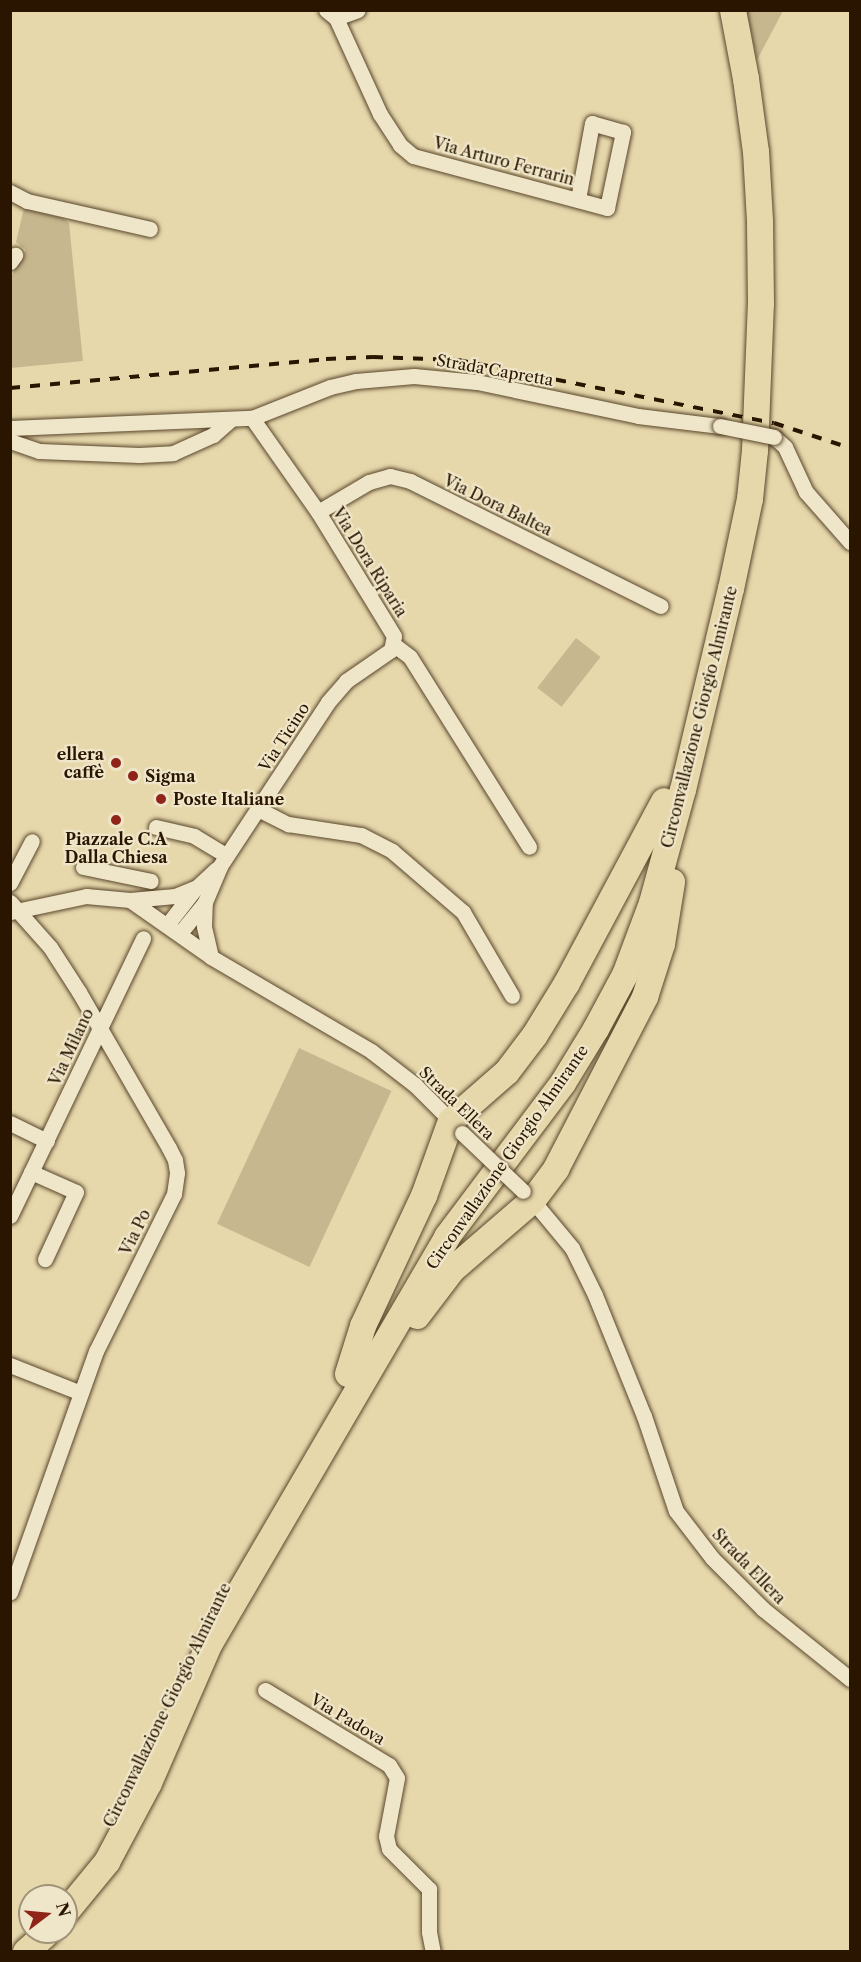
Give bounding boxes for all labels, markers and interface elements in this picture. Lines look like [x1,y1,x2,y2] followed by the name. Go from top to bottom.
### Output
[431,133,577,189] street label: Via Arturo Ferrarin
[435,350,555,390] street label: Strada Capretta
[440,470,556,540] street label: Via Dora Baltea
[328,503,412,621] street label: Via Dora Riparia
[657,584,741,850] street label: Circonvallazione Giorgio Almirante
[254,699,314,775] street label: Via Ticino
[57,744,104,782] place label: ellera caffè
[109,756,123,770] marker: ellera caffè
[145,766,195,786] place label: Sigma
[126,769,140,783] marker: Sigma
[173,789,284,809] place label: Poste Italiane
[154,792,168,806] marker: Poste Italiane
[109,813,123,827] marker: Piazzale C.A Dalla Chiesa
[64,829,168,867] place label: Piazzale C.A Dalla Chiesa
[45,1005,97,1089] street label: Via Milano
[422,1041,592,1273] street label: Circonvallazione Giorgio Almirante
[415,1062,499,1144] street label: Strada Ellera
[116,1206,154,1258] street label: Via Po
[708,1524,790,1608] street label: Strada Ellera
[99,1579,235,1831] street label: Circonvallazione Giorgio Almirante
[307,1689,389,1749] street label: Via Padova
[18,1884,78,1944] north arrow
[52,1900,75,1919] text: N

